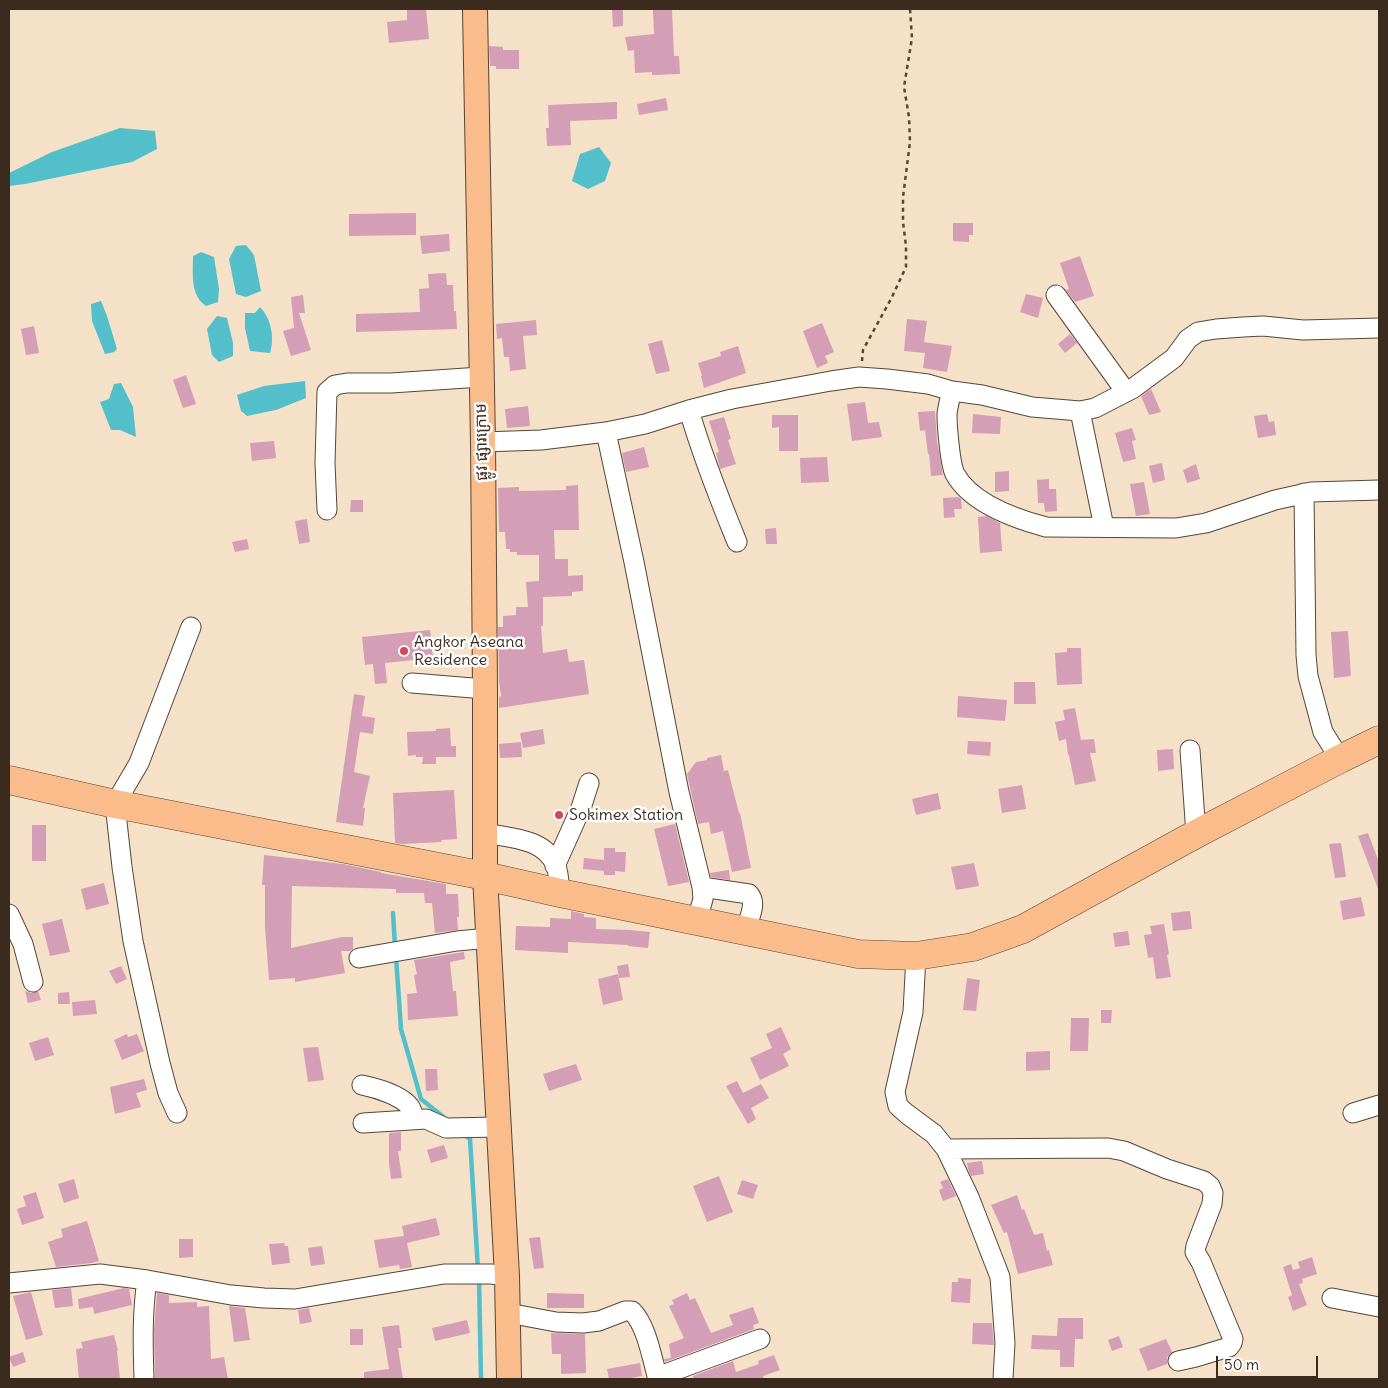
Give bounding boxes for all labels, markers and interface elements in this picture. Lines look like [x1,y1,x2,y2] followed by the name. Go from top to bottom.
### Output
[472,403,492,481] street label: ផ្លូវ ផ្សារក្រោម
[414,632,524,670] place label: Angkor Aseana Residence
[398,645,410,657] marker: Angkor Aseana Residence
[569,805,683,825] place label: Sokimex Station
[553,809,565,821] marker: Sokimex Station
[1218,1346,1320,1378] scale bar
[1224,1355,1259,1374] text: 50 m

